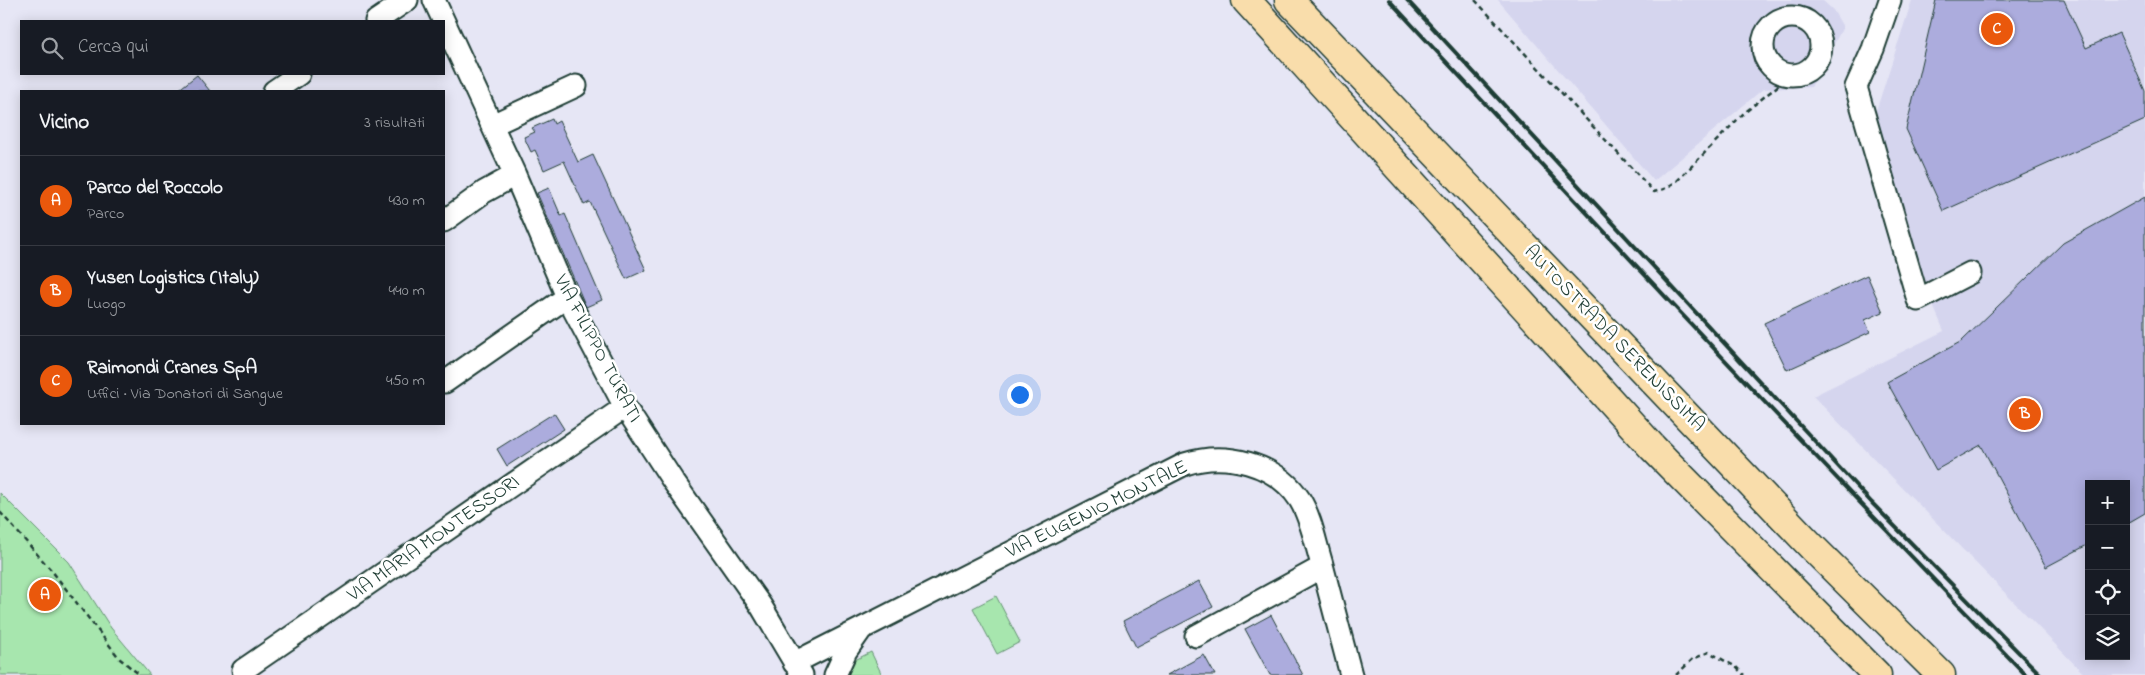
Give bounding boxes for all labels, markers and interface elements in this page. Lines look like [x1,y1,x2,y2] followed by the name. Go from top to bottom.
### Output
[1981,10,2013,48] pin: C
[20,20,445,75] search box
[38,34,66,62] icon: search
[78,34,148,61] text: Cerca qui
[40,108,89,138] text: Vicino
[364,111,425,135] text: 3 risultati
[87,175,223,202] text: Parco del Roccolo
[51,189,61,213] text: A
[388,189,425,213] text: 430 m
[87,202,124,226] text: Parco
[1517,239,1711,439] street label: AUTOSTRADA SERENISSIMA
[87,265,258,292] text: Yusen Logistics (Italy)
[545,269,648,428] street label: VIA FILIPPO TURATI
[51,279,61,303] text: B
[388,279,425,303] text: 440 m
[87,292,126,316] text: Luogo
[87,355,257,382] text: Raimondi Cranes SpA
[52,369,60,393] text: C
[386,369,425,393] text: 450 m
[87,382,283,406] text: Uffici · Via Donatori di Sangue
[1007,382,1033,408] your location
[2009,395,2041,433] pin: B
[1000,453,1193,567] street label: VIA EUGENIO MONTALE
[341,468,526,610] street label: VIA MARIA MONTESSORI
[2085,480,2130,660] map controls
[2085,480,2130,525] button: +
[2085,525,2130,570] button: −
[2085,570,2130,615] button: locate
[29,576,61,614] pin: A
[2085,615,2130,660] button: layers

